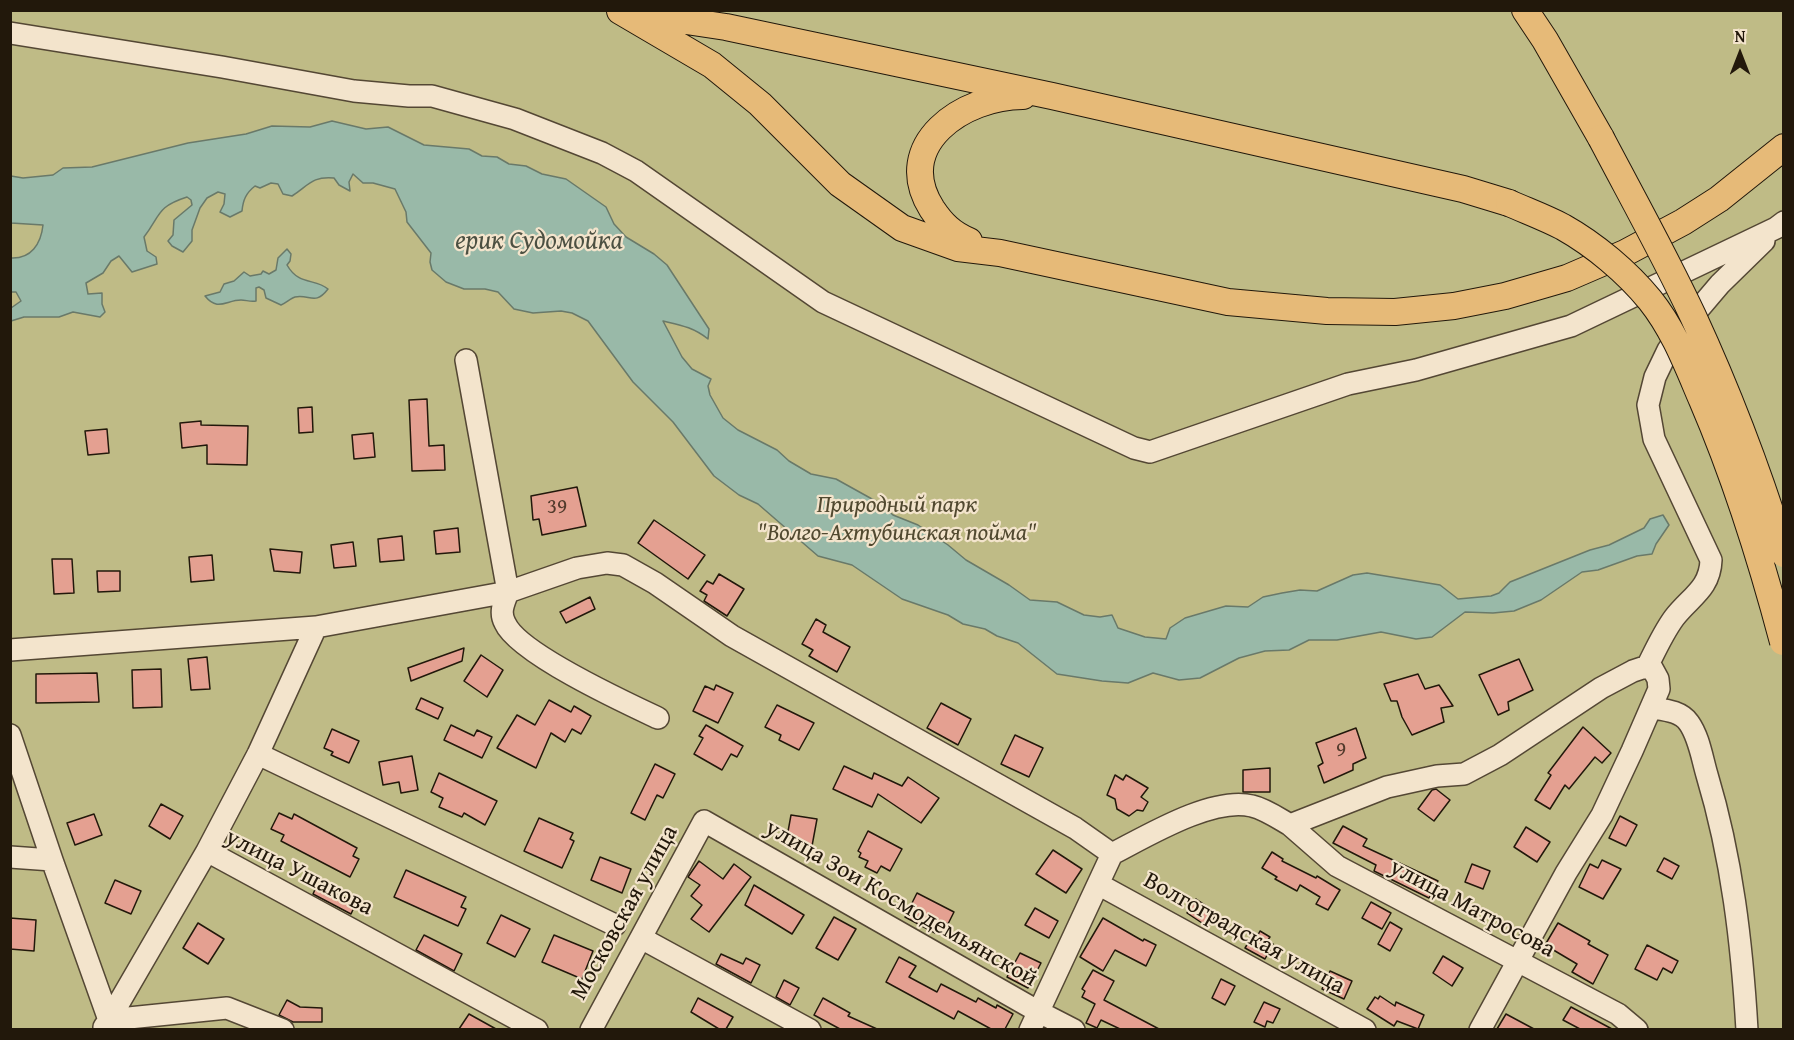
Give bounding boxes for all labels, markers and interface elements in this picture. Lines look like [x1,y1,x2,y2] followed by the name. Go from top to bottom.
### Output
[1710,24,1770,84] north arrow
[1735,24,1745,48] text: N
[455,225,623,257] water label: ерик Судомойка
[757,492,1037,548] park label: Природный парк "Волго-Ахтубинская пойма"
[547,495,567,521] house number: 39
[1336,738,1346,764] house number: 9
[760,814,1042,994] street label: улица Зои Космодемьянской
[565,821,685,1005] street label: Московская улица
[220,823,378,923] street label: улица Ушакова
[1384,853,1560,965] street label: улица Матросова
[1138,867,1350,1001] street label: Волгоградская улица

